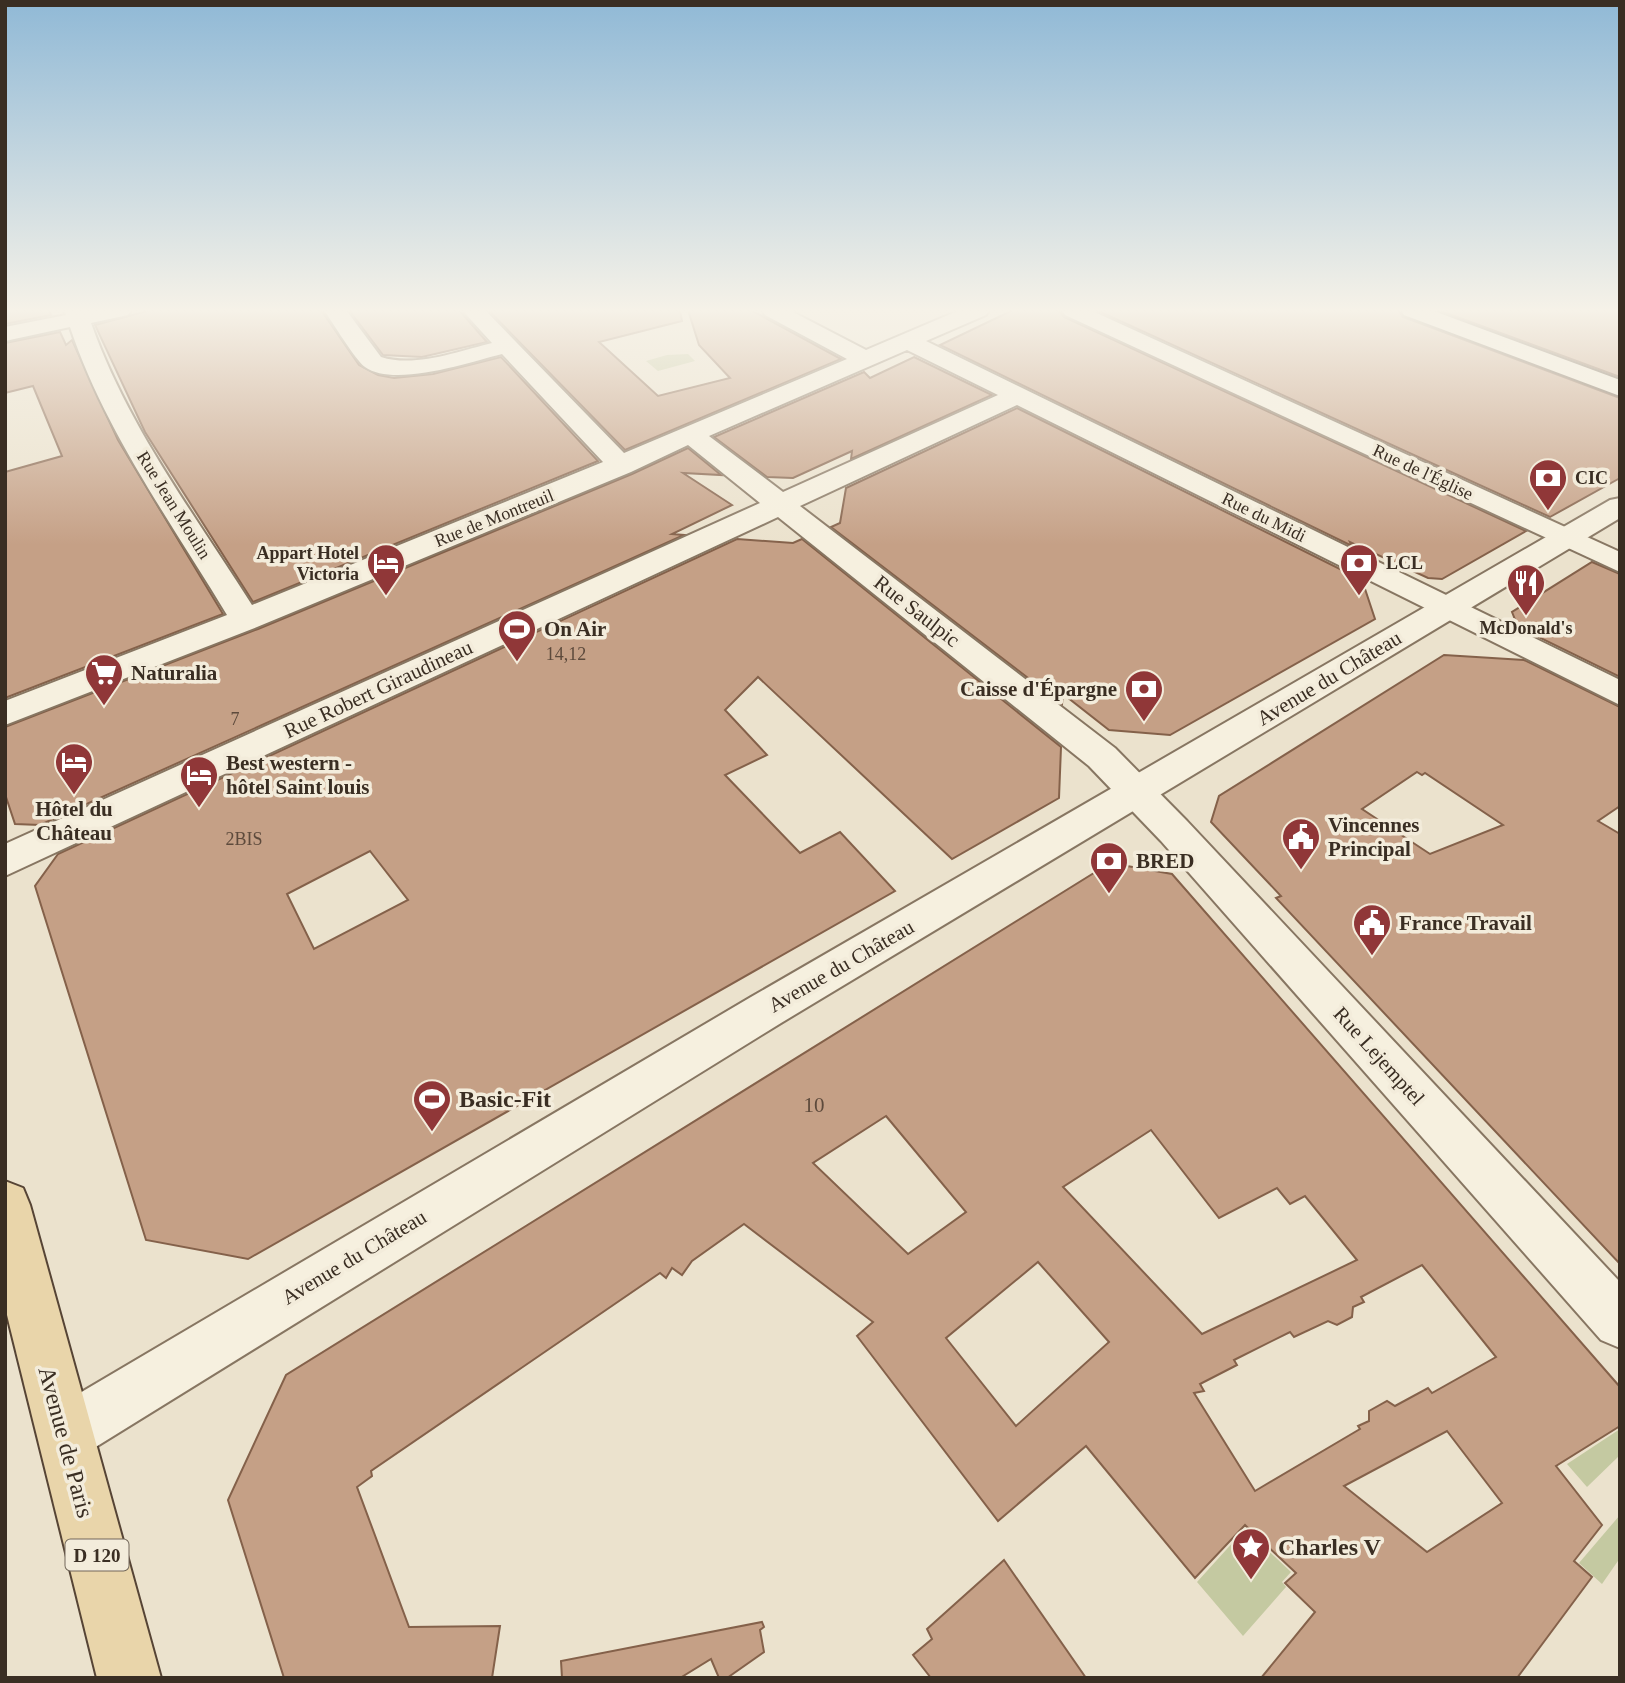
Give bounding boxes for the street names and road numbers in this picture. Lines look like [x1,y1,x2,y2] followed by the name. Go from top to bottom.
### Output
[1370,439,1477,504] street label: Rue de l'Église
[133,448,215,562] street label: Rue Jean Moulin
[431,485,557,551] street label: Rue de Montreuil
[1219,488,1309,546] street label: Rue du Midi
[869,570,965,652] street label: Rue Saulpic
[1253,625,1406,731] street label: Avenue du Château
[280,635,477,743] street label: Rue Robert Giraudineau
[764,914,918,1017] street label: Avenue du Château
[1329,1002,1430,1110] street label: Rue Lejemptel
[278,1204,431,1310] street label: Avenue du Château
[33,1364,99,1520] street label: Avenue de Paris
[66,1540,128,1570] road number: D 120

